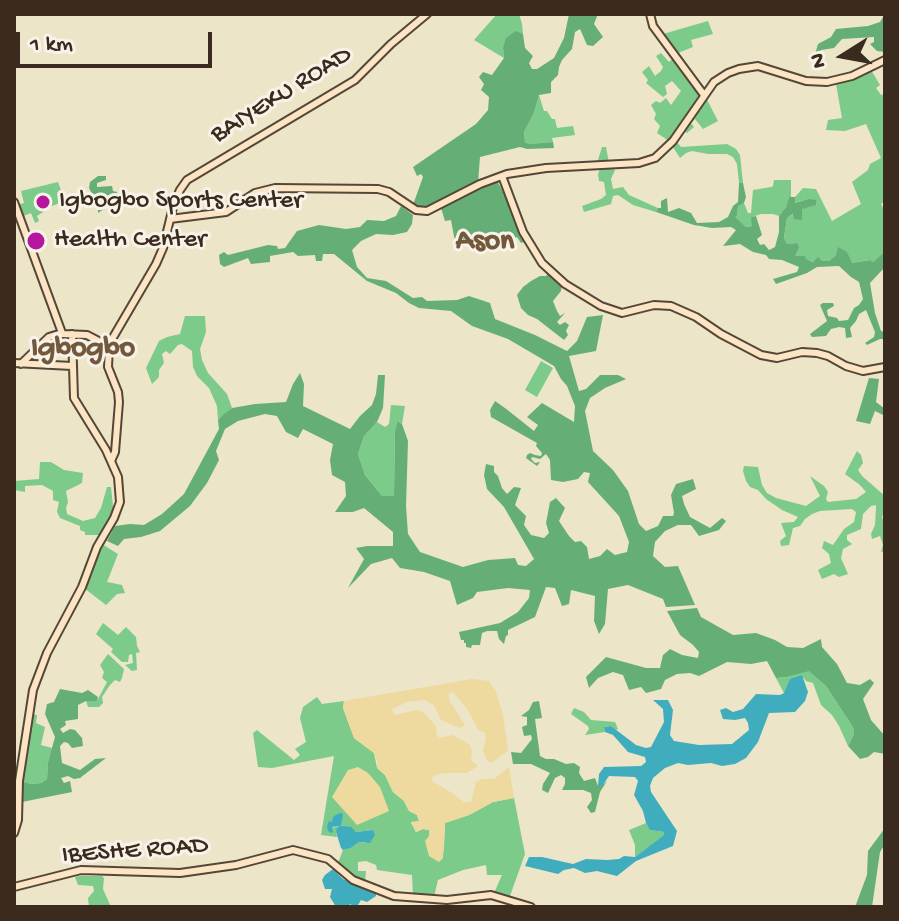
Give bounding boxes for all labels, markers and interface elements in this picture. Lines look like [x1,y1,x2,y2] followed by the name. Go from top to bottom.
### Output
[20,16,216,66] scale bar
[803,16,883,96] north arrow
[30,31,73,60] text: 1 km
[206,40,358,152] street label: BAIYEKU ROAD
[805,51,834,70] text: N
[59,186,302,218] place label: Igbogbo Sports Center
[34,193,52,211] marker: Igbogbo Sports Center
[54,225,206,257] place label: Health Center
[456,225,514,261] district label: Ason
[25,230,47,252] marker: Health Center
[31,332,135,368] district label: Igbogbo
[61,831,209,873] street label: IBESHE ROAD

